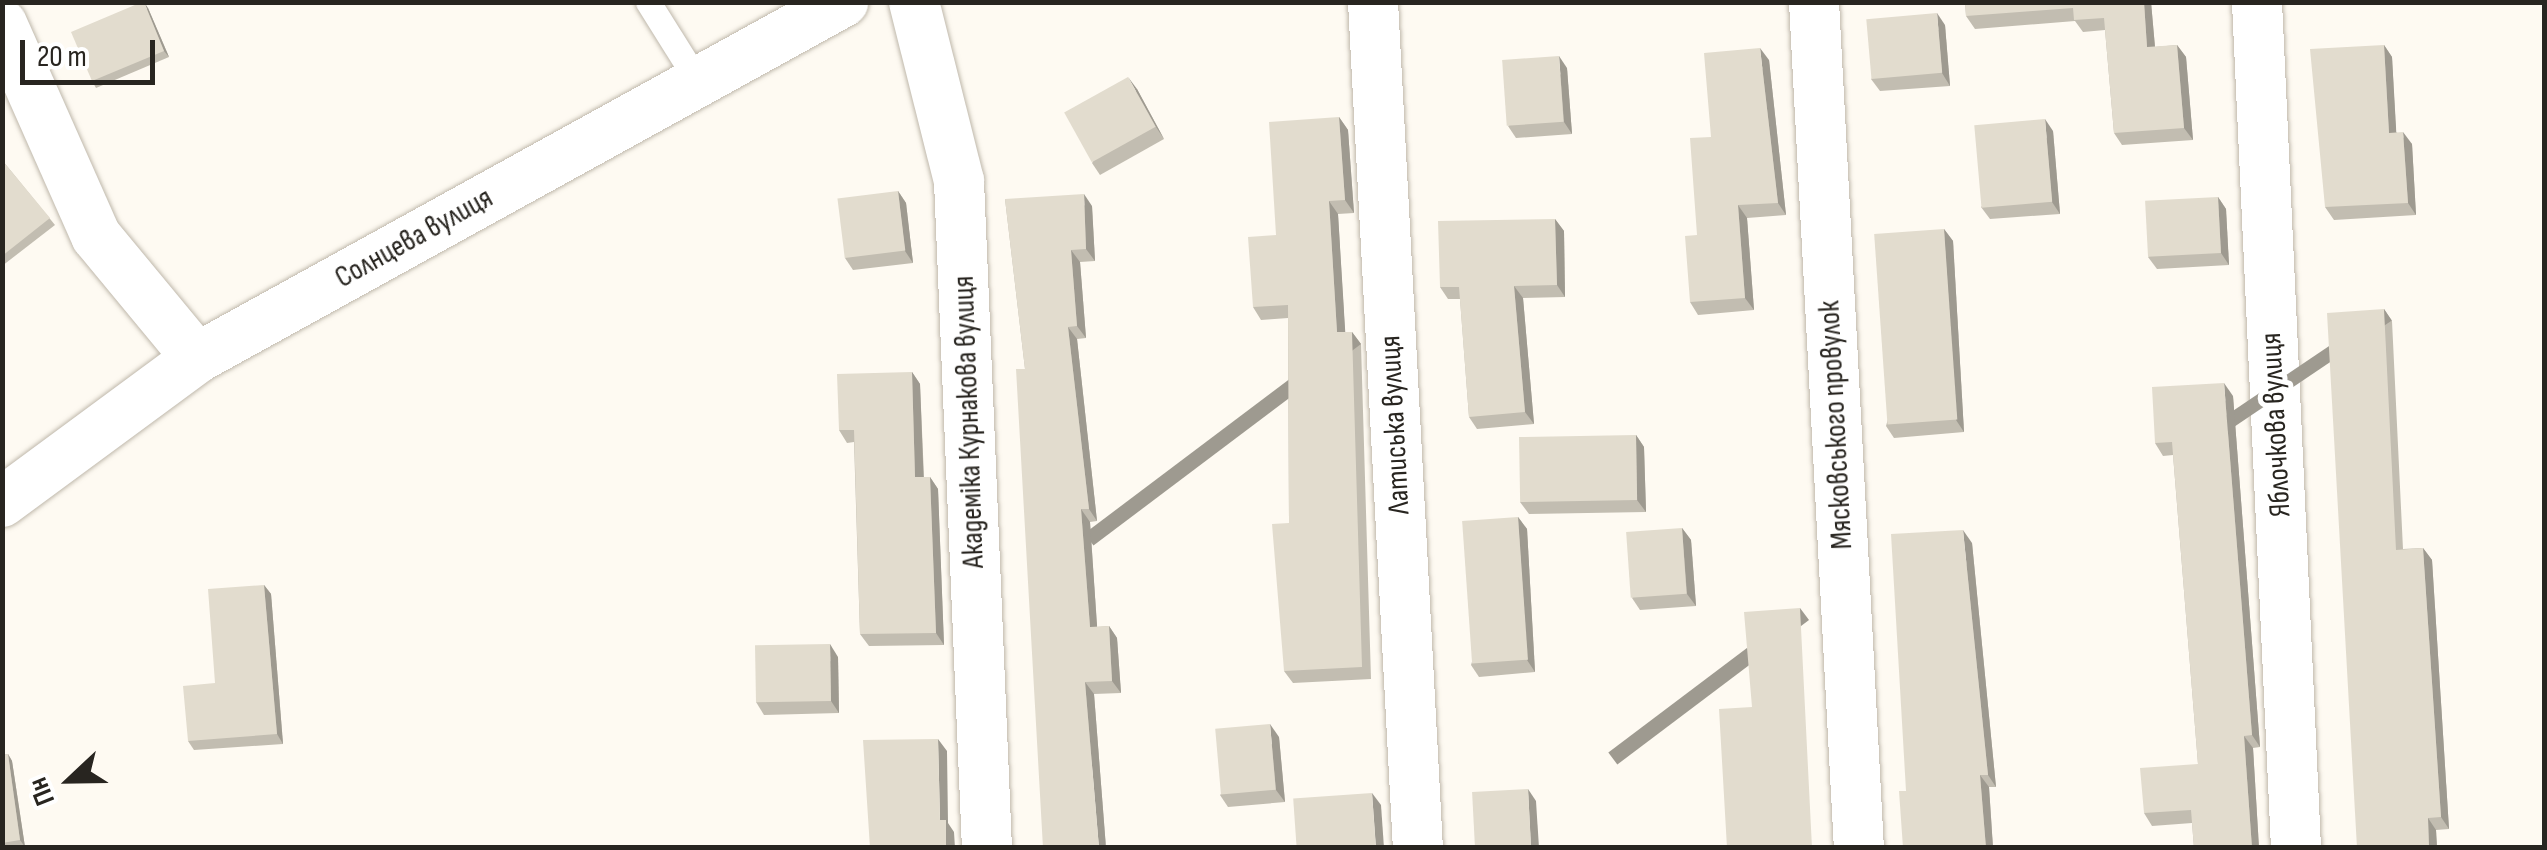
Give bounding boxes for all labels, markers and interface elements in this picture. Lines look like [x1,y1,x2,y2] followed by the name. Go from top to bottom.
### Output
[25,20,160,82] scale bar
[37,39,87,75] text: 20 m
[329,180,499,296] street label: Солнцева вулиця
[946,275,992,569] street label: Академіка Курнакова вулиця
[1812,300,1860,550] street label: Мясковського провулок
[2253,332,2299,518] street label: Яблочкова вулиця
[1372,335,1418,515] street label: Латиська вулиця
[20,730,120,830] north arrow
[21,773,62,810] text: Пн

